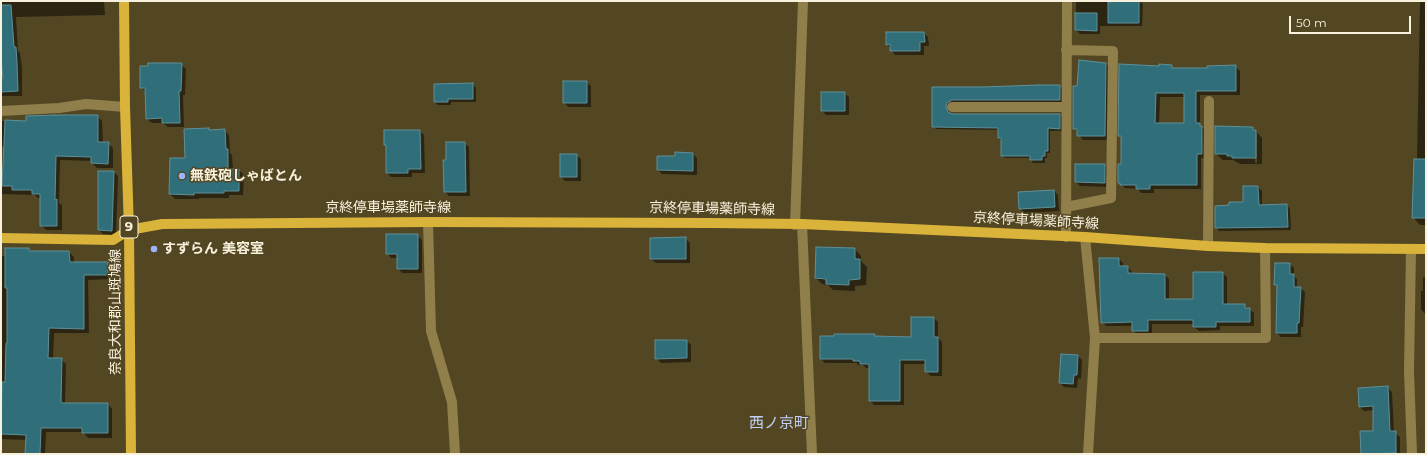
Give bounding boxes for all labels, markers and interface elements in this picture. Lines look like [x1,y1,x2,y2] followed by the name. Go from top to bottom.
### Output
[1291,8,1413,34] scale bar
[1296,15,1327,30] text: 50 m
[190,168,302,184] place label: 無鉄砲しゃばとん
[177,171,187,181] marker: 無鉄砲しゃばとん
[325,200,451,216] street label: 京終停車場薬師寺線
[649,200,775,218] street label: 京終停車場薬師寺線
[973,209,1099,233] street label: 京終停車場薬師寺線
[120,216,138,238] road number: 9
[162,241,264,257] place label: すずらん 美容室
[149,244,159,254] marker: すずらん 美容室
[108,249,124,375] street label: 奈良大和郡山斑鳩線
[749,415,809,433] district label: 西ノ京町

